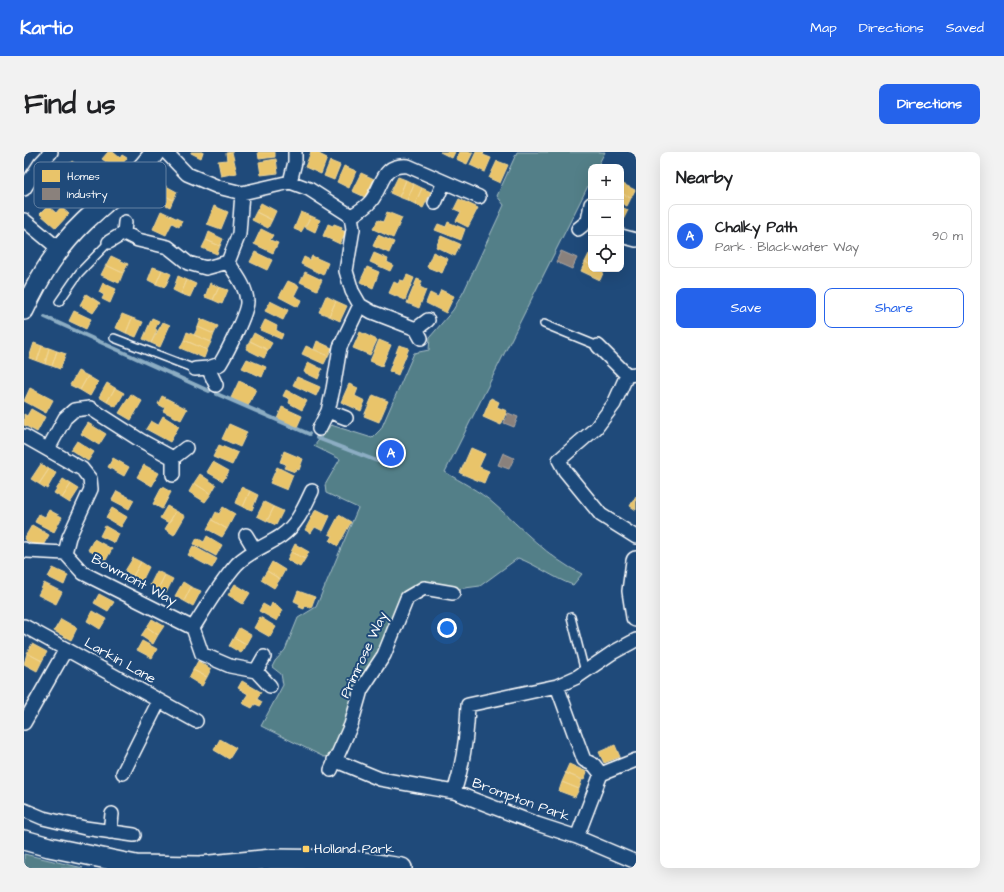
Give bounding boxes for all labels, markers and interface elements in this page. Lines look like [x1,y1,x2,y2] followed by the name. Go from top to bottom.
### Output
[20,15,73,42] text: Kartio
[810,18,837,38] text: Map
[859,18,924,38] text: Directions
[946,18,984,38] text: Saved
[879,84,980,124] button: Directions
[24,85,115,124] text: Find us
[34,162,166,208] legend
[588,164,624,272] map controls
[588,164,624,200] button: +
[676,166,733,190] text: Nearby
[67,169,100,184] text: Homes
[67,187,107,203] text: Industry
[588,200,624,236] button: −
[715,217,797,238] text: Chalky Path
[686,227,694,245] text: A
[932,227,963,245] text: 90 m
[588,236,624,272] button: locate
[715,238,859,256] text: Park · Blackwater Way
[676,288,816,328] button: Save
[824,288,964,328] button: Share
[378,438,404,468] pin: A
[88,549,181,611] street label: Bowmont Way
[335,608,393,702] street label: Primrose Way
[437,618,457,638] your location
[80,633,160,689] street label: Larkin Lane
[469,773,573,827] street label: Brompton Park
[314,839,394,859] place label: Holland Park
[301,844,311,854] marker: Holland Park

